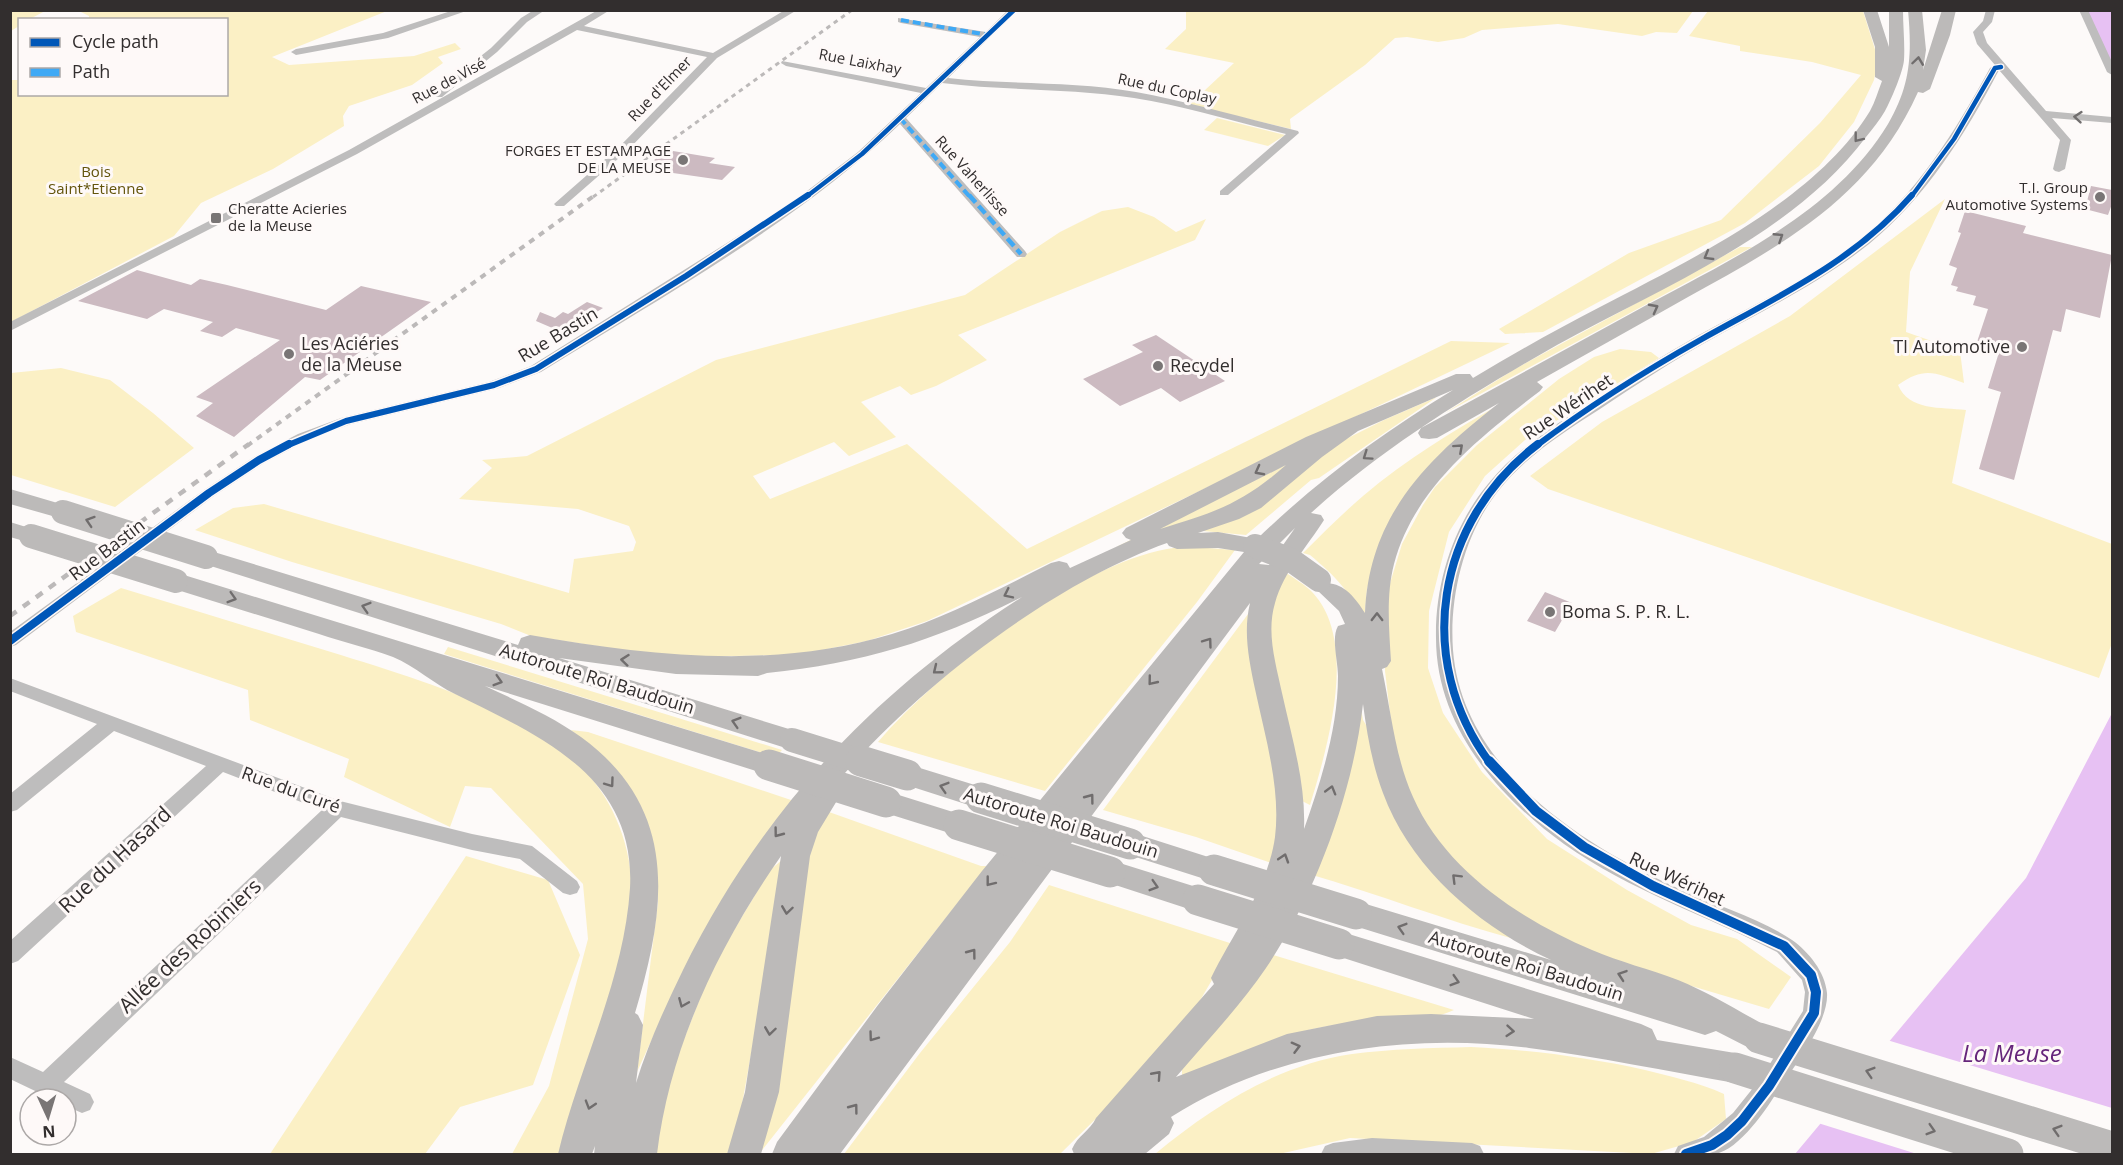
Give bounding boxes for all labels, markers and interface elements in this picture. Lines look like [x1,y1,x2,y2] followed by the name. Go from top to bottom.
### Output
[18,18,228,96] legend
[72,29,159,53] text: Cycle path
[817,43,904,79] street label: Rue Laixhay
[623,51,696,125] street label: Rue d'Elmer
[408,52,489,108] street label: Rue de Visé
[1911,56,1923,66] one-way arrow
[72,59,110,83] text: Path
[1116,68,1219,108] street label: Rue du Coplay
[2073,111,2082,124] one-way arrow
[931,131,1014,220] street label: Rue Vaherlisse
[1855,131,1866,142] one-way arrow
[505,140,671,177] place label: FORGES ET ESTAMPAGE DE LA MEUSE
[676,153,690,167] marker: FORGES ET ESTAMPAGE DE LA MEUSE
[48,161,144,198] park label: Bois Saint*Etienne
[1945,177,2088,214] place label: T.I. Group Automotive Systems
[2093,190,2107,204] marker: T.I. Group Automotive Systems
[228,198,347,235] place label: Cheratte Acieries de la Meuse
[209,211,223,225] marker: Cheratte Acieries de la Meuse
[1773,234,1784,245] one-way arrow
[1704,249,1714,260] one-way arrow
[513,301,602,367] street label: Rue Bastin
[1648,304,1658,315] one-way arrow
[301,331,402,376] place label: Les Aciéries de la Meuse
[1893,334,2010,358] place label: TI Automotive
[2015,340,2029,354] marker: TI Automotive
[282,347,296,361] marker: Les Aciéries de la Meuse
[1170,353,1235,377] place label: Recydel
[1151,359,1165,373] marker: Recydel
[1518,367,1617,445] street label: Rue Wérihet
[1452,444,1463,455] one-way arrow
[1363,449,1374,460] one-way arrow
[1254,464,1265,475] one-way arrow
[64,513,149,586] street label: Rue Bastin
[85,516,96,528] one-way arrow
[1003,586,1014,598] one-way arrow
[226,591,237,603] one-way arrow
[1562,599,1690,623] place label: Boma S. P. R. L.
[361,602,372,614] one-way arrow
[1543,605,1557,619] marker: Boma S. P. R. L.
[1371,613,1383,622] one-way arrow
[497,637,698,719] street label: Autoroute Roi Baudouin
[1201,637,1212,648] one-way arrow
[620,654,630,666] one-way arrow
[933,663,944,674] one-way arrow
[492,674,503,686] one-way arrow
[1149,674,1160,685] one-way arrow
[731,717,742,729] one-way arrow
[239,760,344,818] street label: Rue du Curé
[603,777,614,788] one-way arrow
[961,781,1162,863] street label: Autoroute Roi Baudouin
[939,782,950,794] one-way arrow
[1324,785,1336,796] one-way arrow
[1083,793,1094,804] one-way arrow
[52,800,177,919] street label: Rue du Hasard
[775,827,786,838] one-way arrow
[1626,845,1729,911] street label: Rue Wérihet
[1277,853,1289,864] one-way arrow
[112,872,267,1019] street label: Allée des Robiniers
[1452,874,1463,884] one-way arrow
[987,875,998,886] one-way arrow
[1148,879,1159,891] one-way arrow
[782,906,794,915] one-way arrow
[1397,923,1408,935] one-way arrow
[1426,924,1627,1006] street label: Autoroute Roi Baudouin
[965,948,976,959] one-way arrow
[1618,970,1628,983] one-way arrow
[1449,974,1460,986] one-way arrow
[678,997,690,1008] one-way arrow
[1505,1025,1514,1038] one-way arrow
[765,1026,777,1035] one-way arrow
[869,1031,880,1042] one-way arrow
[1962,1036,2062,1069] water label: La Meuse
[1290,1042,1301,1054] one-way arrow
[1865,1067,1876,1079] one-way arrow
[1150,1071,1161,1082] one-way arrow
[18,1087,78,1147] north arrow
[585,1099,597,1110] one-way arrow
[847,1104,858,1115] one-way arrow
[42,1121,56,1143] text: N
[1925,1123,1936,1135] one-way arrow
[2052,1125,2063,1137] one-way arrow

